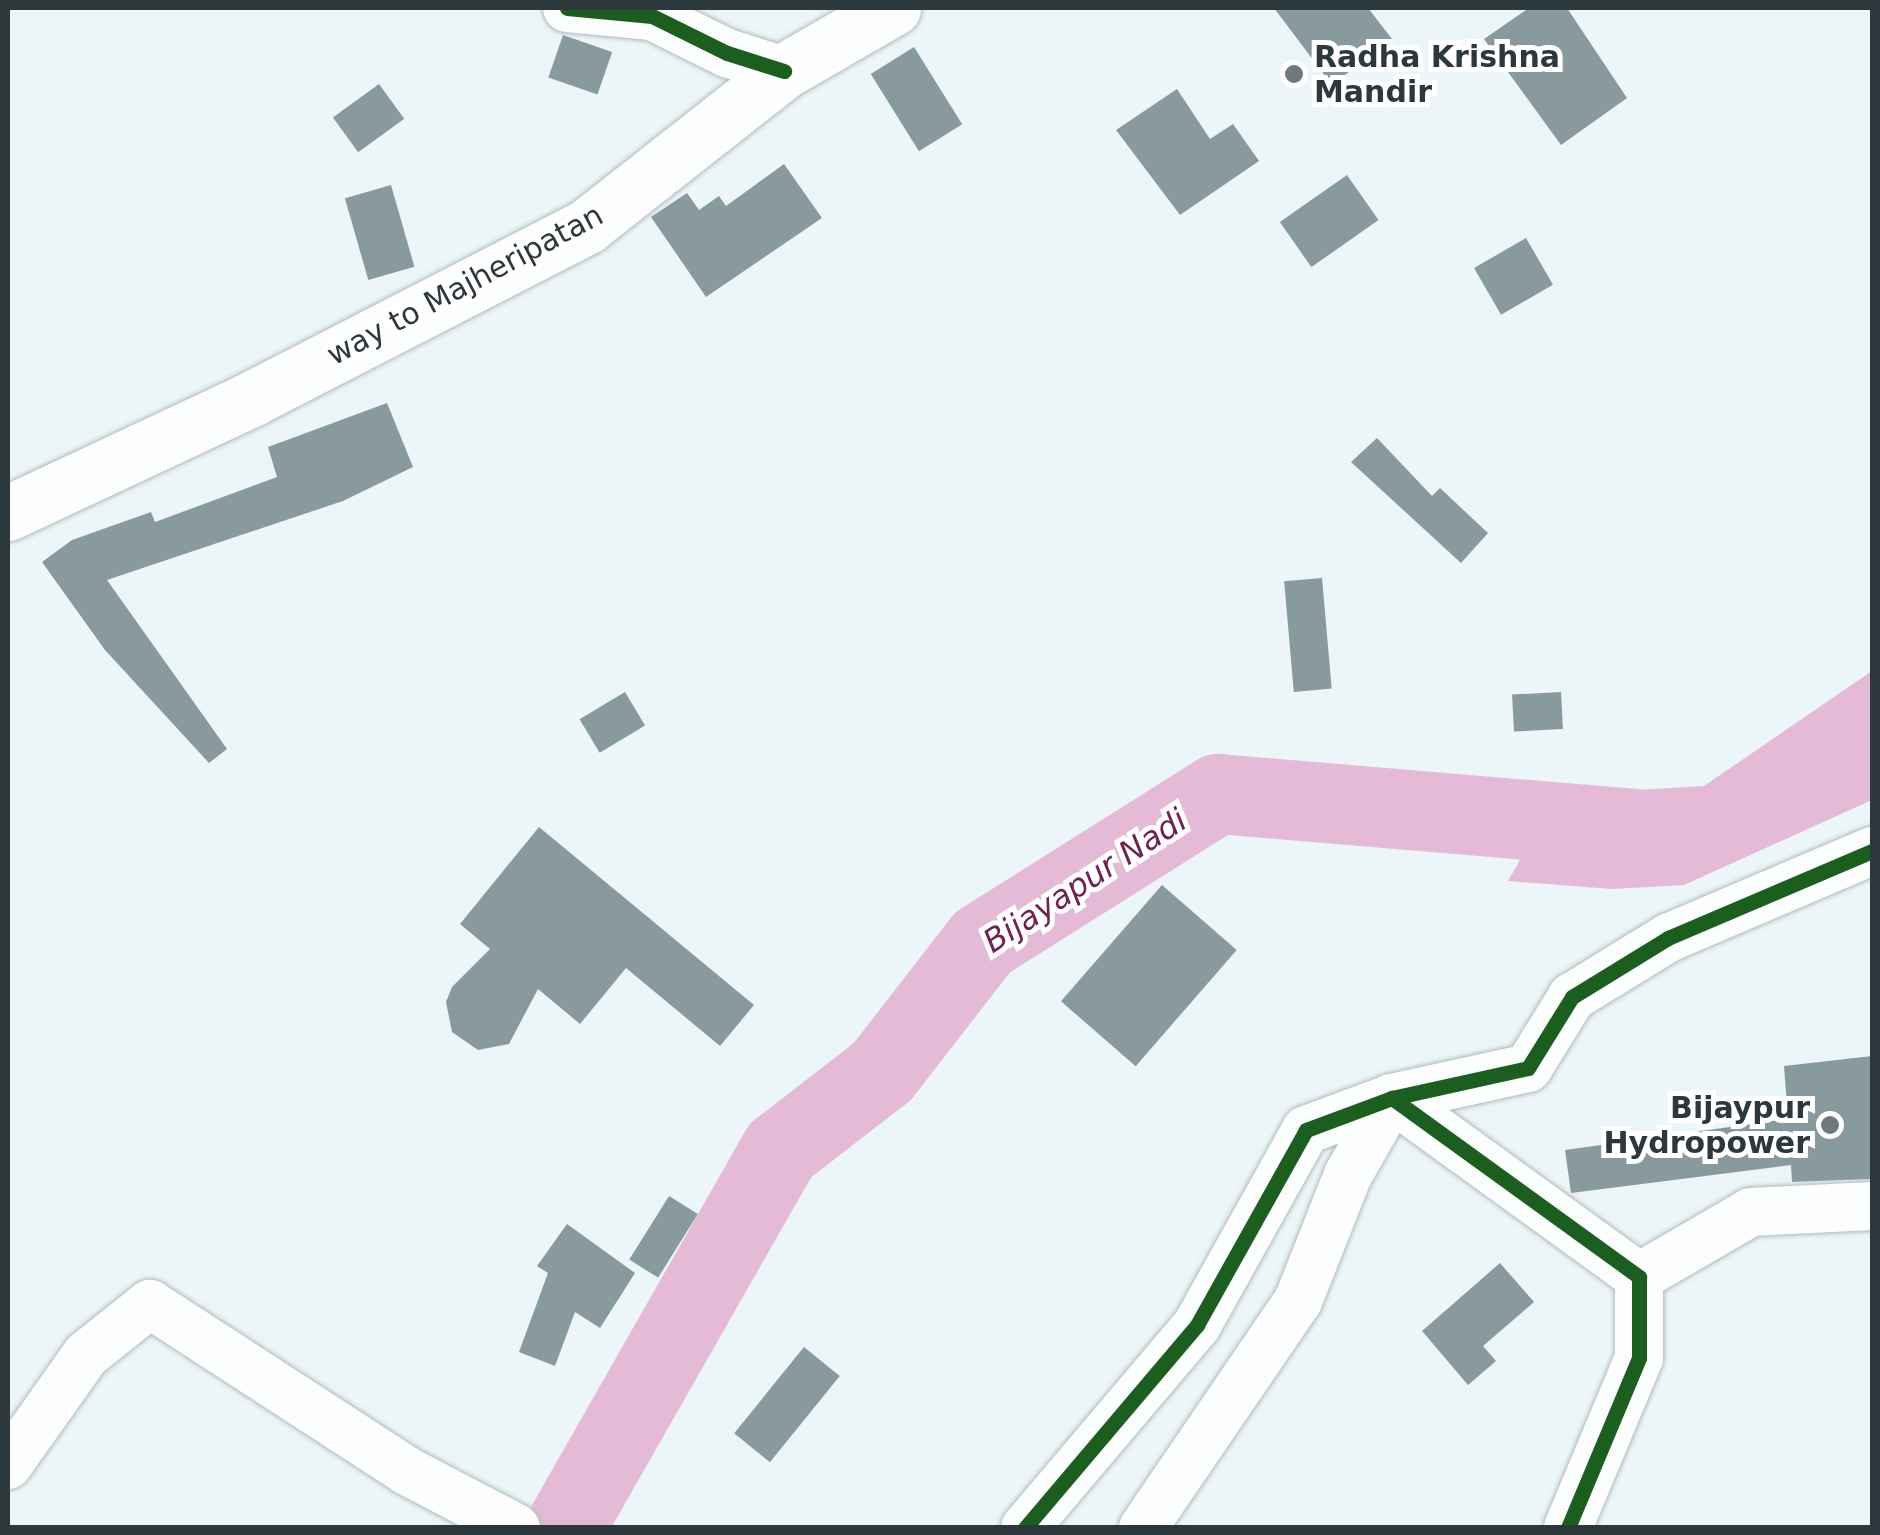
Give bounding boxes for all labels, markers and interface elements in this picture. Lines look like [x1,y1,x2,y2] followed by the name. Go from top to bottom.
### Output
[1314,39,1560,110] place label: Radha Krishna Mandir
[1283,63,1305,85] marker: Radha Krishna Mandir
[321,197,609,373] street label: way to Majheripatan
[976,801,1194,961] water label: Bijayapur Nadi
[1604,1090,1810,1160] place label: Bijaypur Hydropower
[1819,1114,1841,1136] marker: Bijaypur Hydropower

